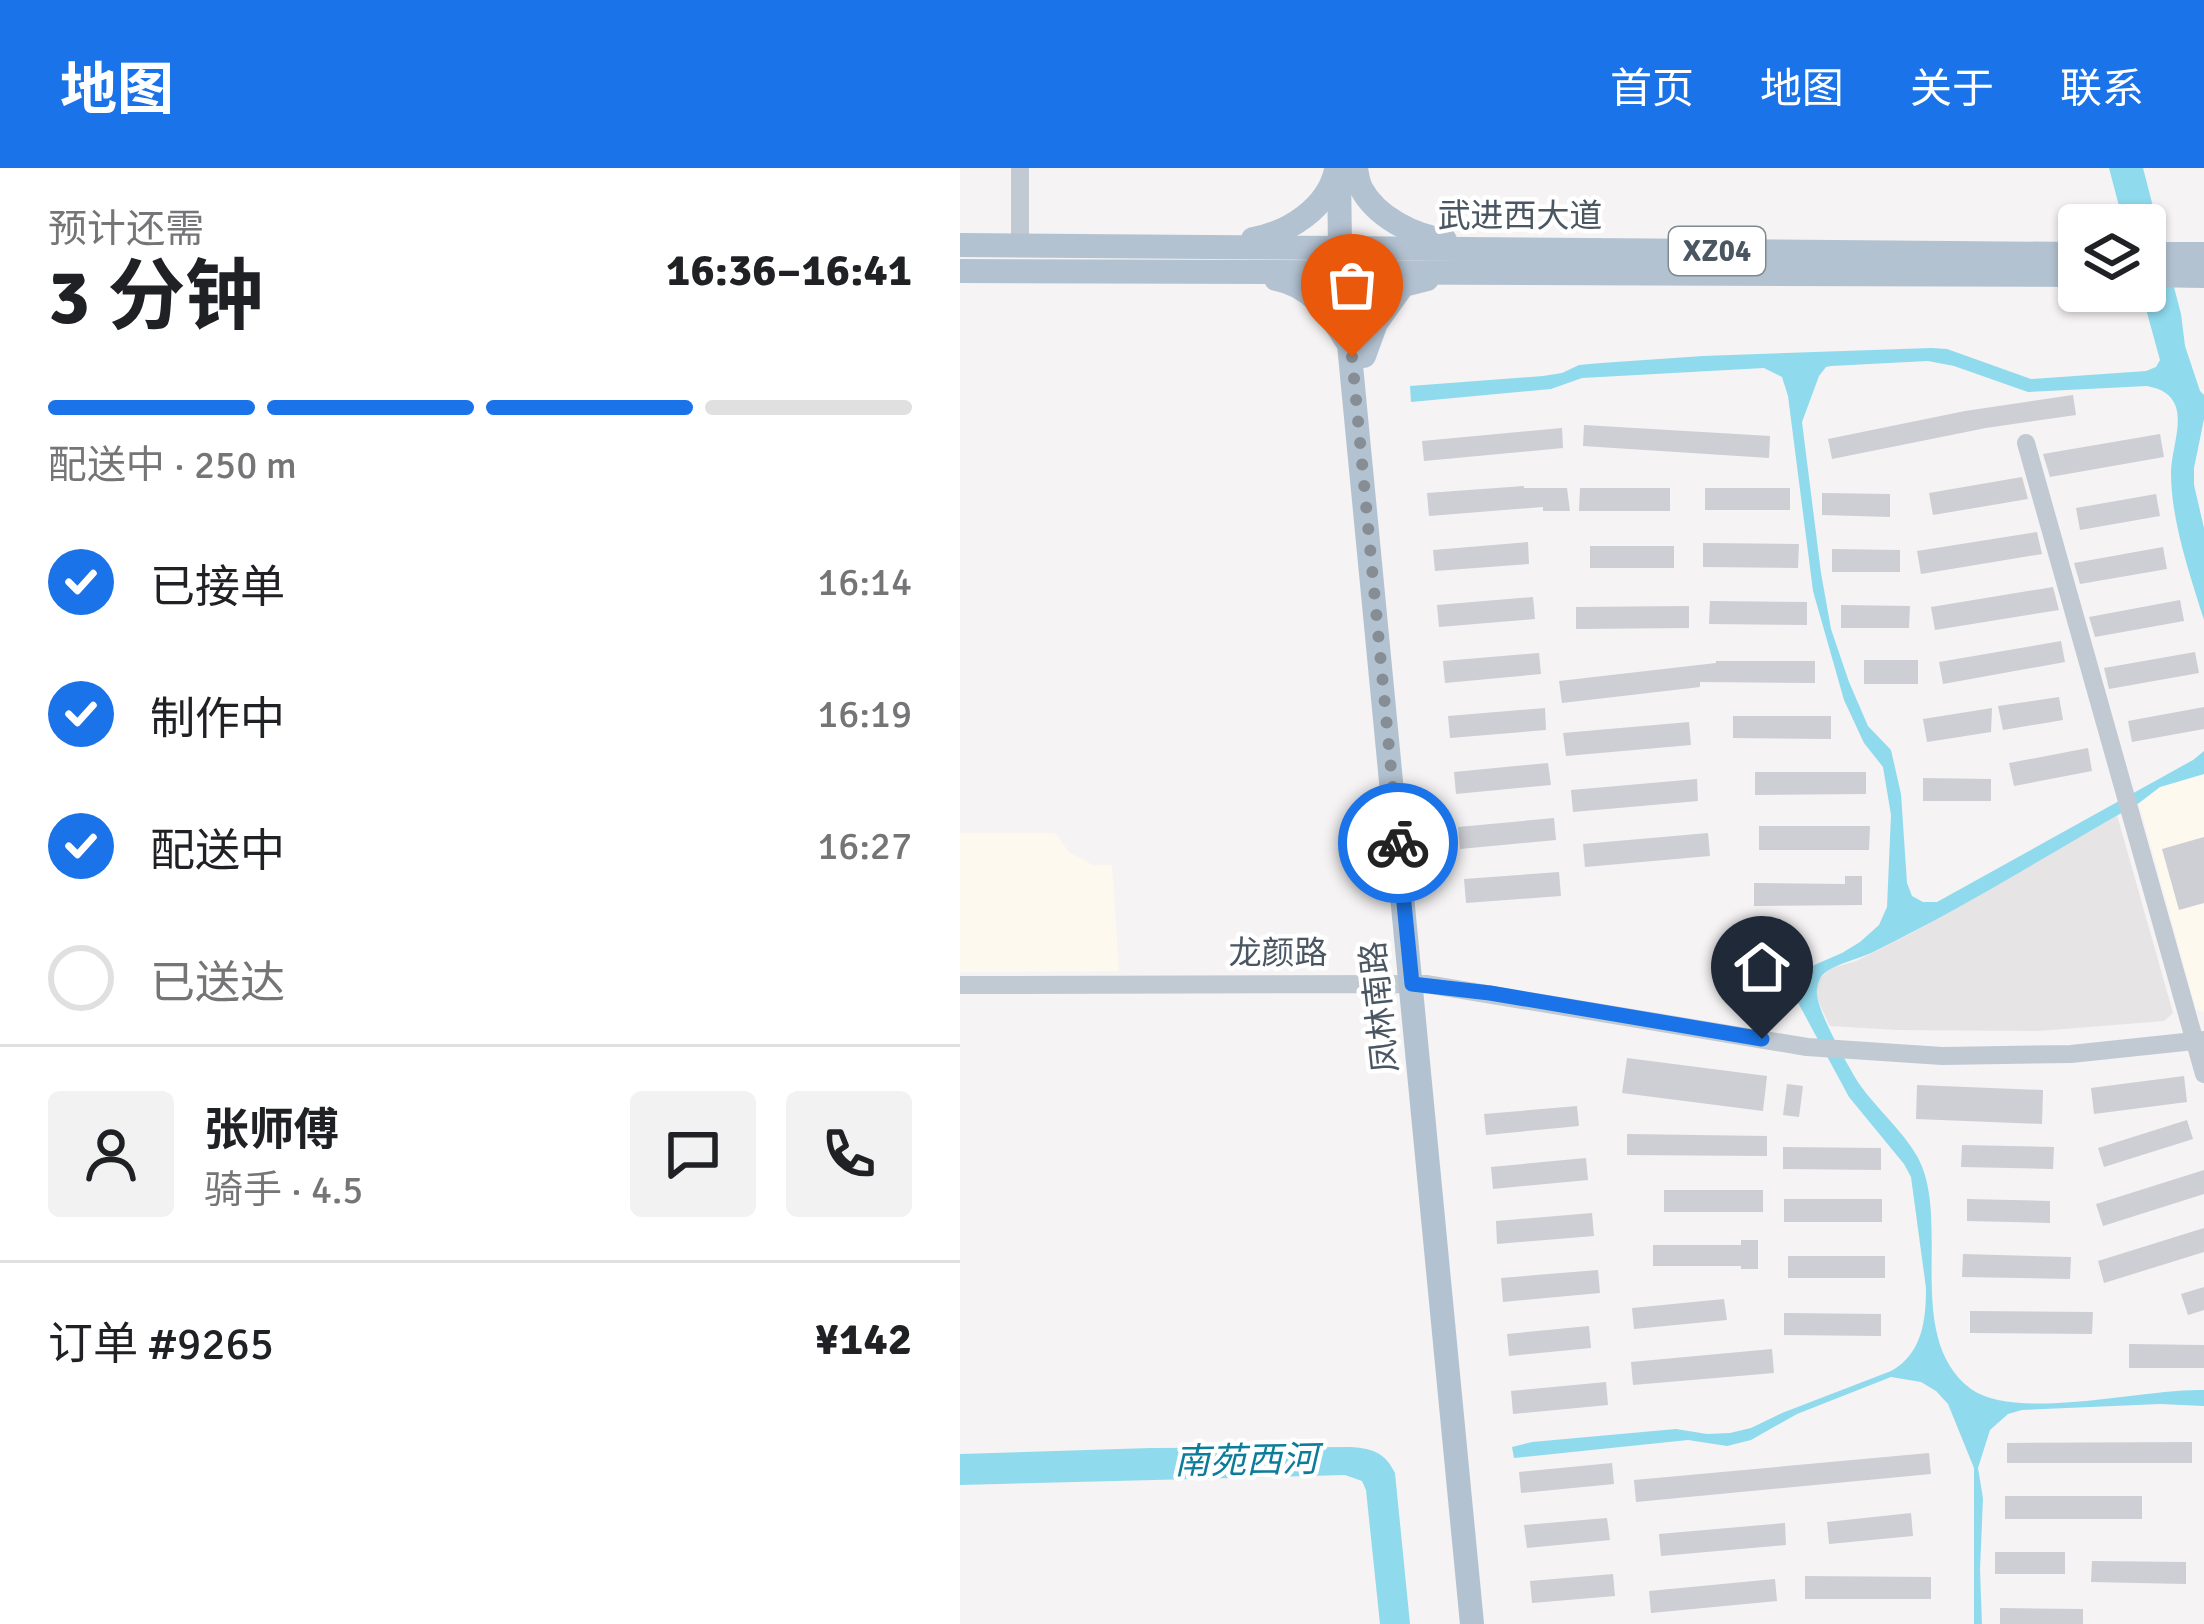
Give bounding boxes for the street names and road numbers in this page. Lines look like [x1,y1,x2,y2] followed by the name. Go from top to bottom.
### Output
[1438,196,1603,237] street label: 武进西大道
[1669,227,1765,275] road number: XZ04
[1229,933,1328,974] street label: 龙颜路
[1353,939,1407,1075] street label: 凤林南路

